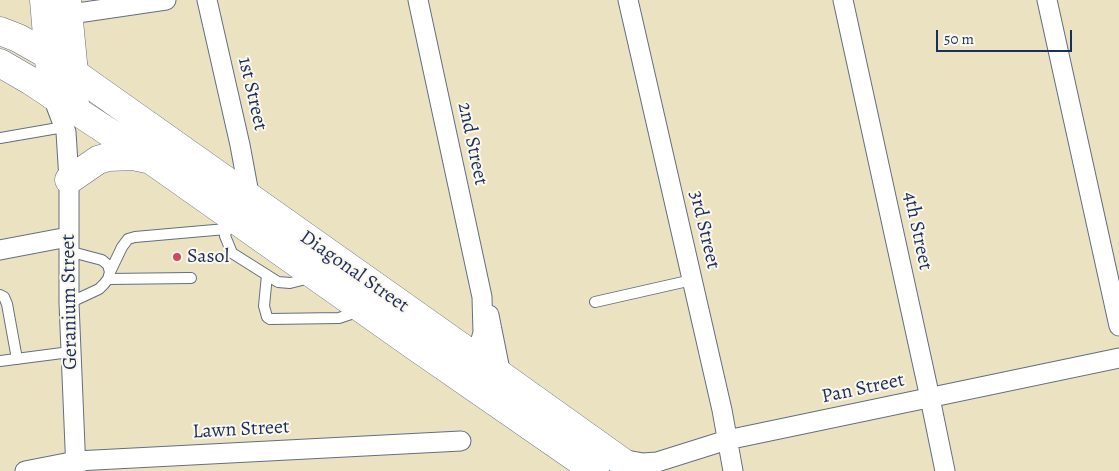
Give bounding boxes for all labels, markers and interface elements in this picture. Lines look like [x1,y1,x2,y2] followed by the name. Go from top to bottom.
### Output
[939,20,1075,52] scale bar
[944,29,974,49] text: 50 m
[232,55,272,133] street label: 1st Street
[451,100,493,188] street label: 2nd Street
[683,188,725,272] street label: 3rd Street
[897,190,937,272] street label: 4th Street
[295,226,413,318] street label: Diagonal Street
[57,234,83,370] street label: Geranium Street
[187,245,229,269] place label: Sasol
[171,251,183,263] marker: Sasol
[819,369,907,409] street label: Pan Street
[192,415,290,445] street label: Lawn Street

